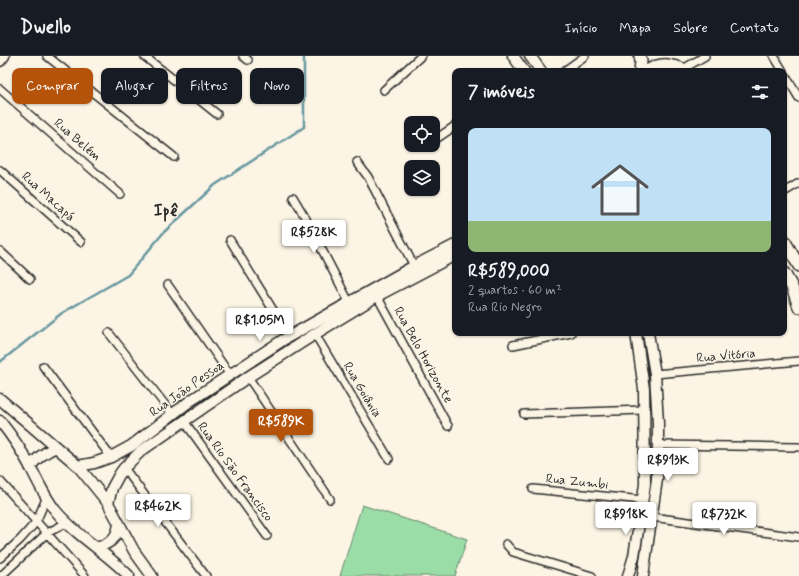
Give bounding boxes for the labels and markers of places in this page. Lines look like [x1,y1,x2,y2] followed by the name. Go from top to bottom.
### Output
[281,220,347,254] pin: R$528K
[223,308,297,342] pin: R$1.05M
[248,409,314,443] pin: R$589K
[635,448,701,482] pin: R$913K
[125,494,191,528] pin: R$462K
[593,502,659,536] pin: R$918K
[691,502,757,536] pin: R$732K

